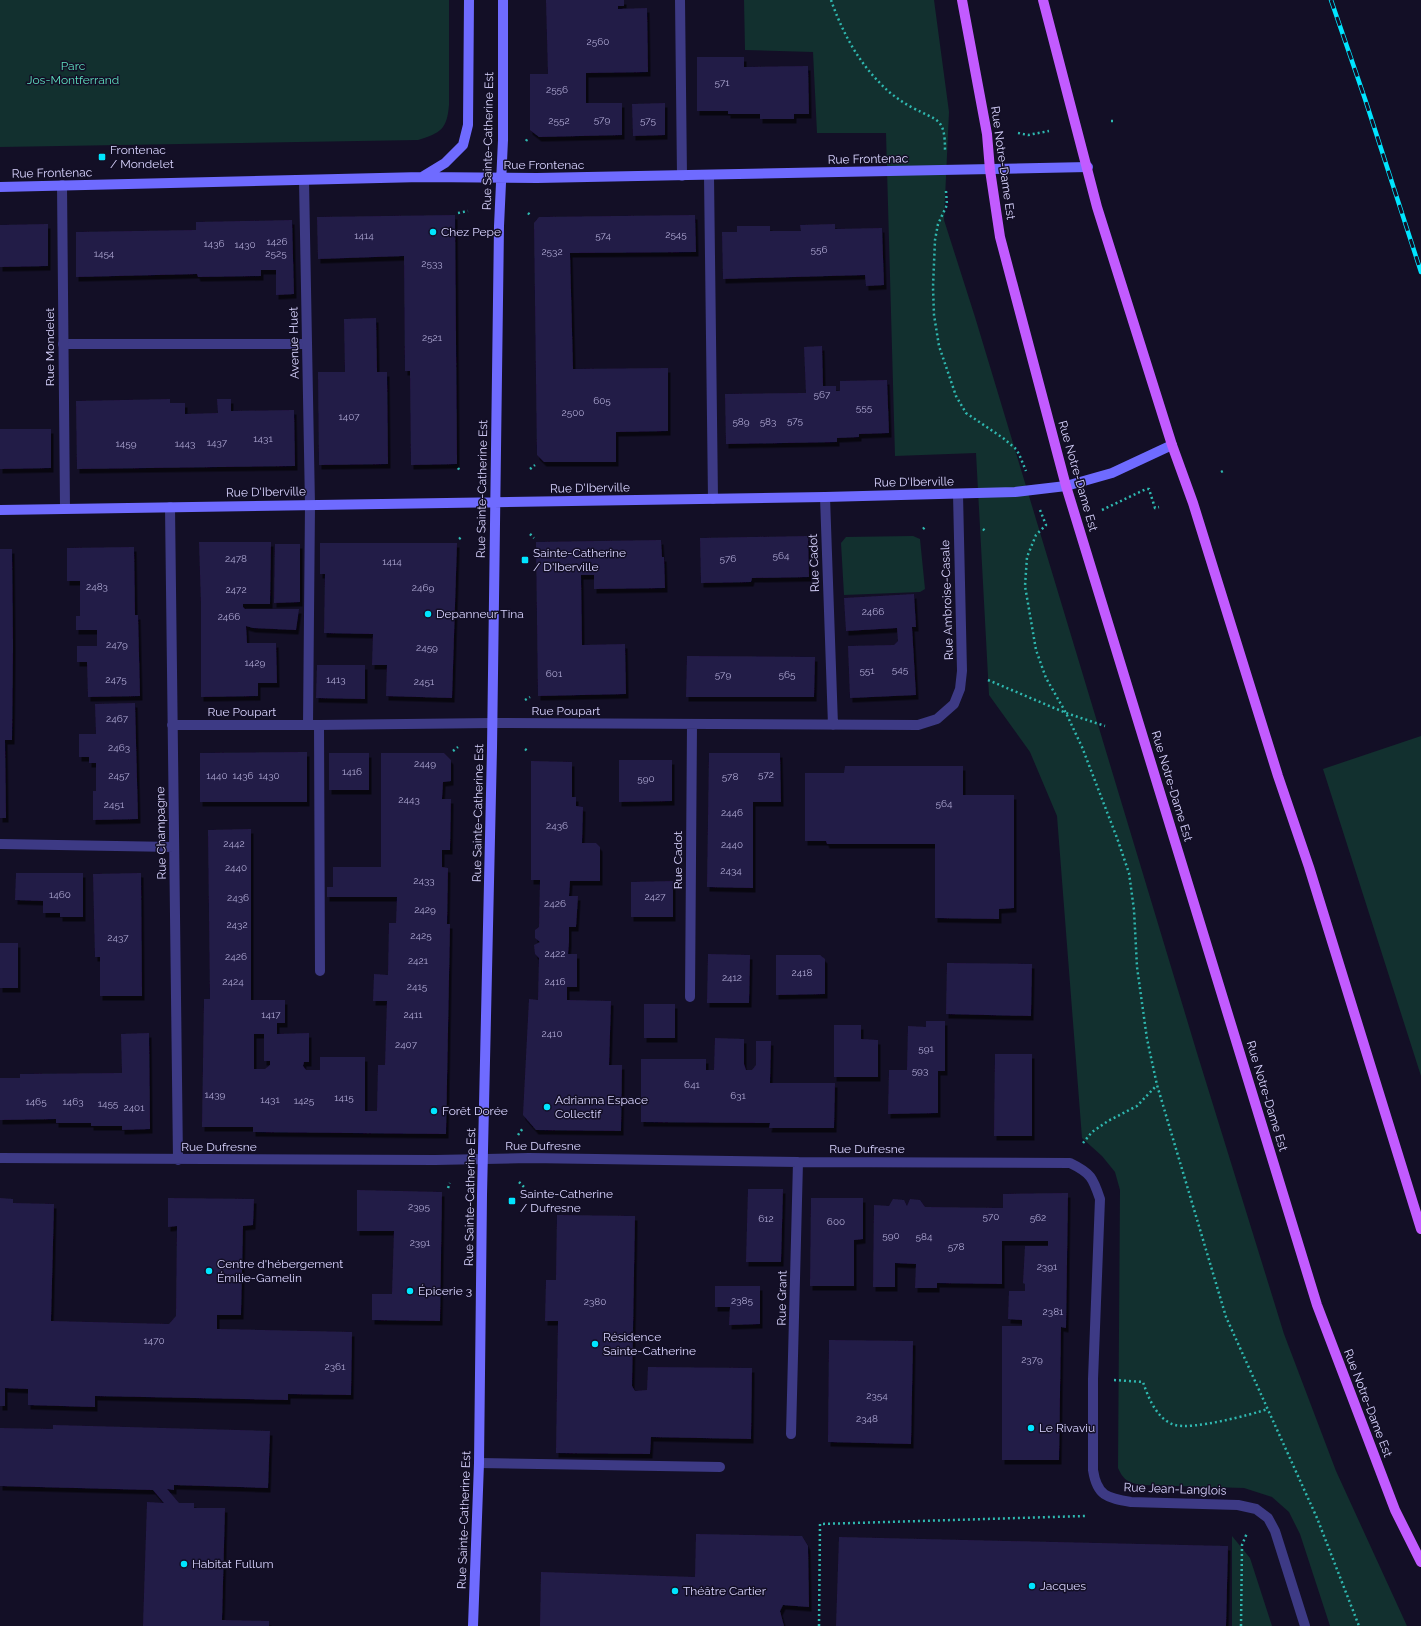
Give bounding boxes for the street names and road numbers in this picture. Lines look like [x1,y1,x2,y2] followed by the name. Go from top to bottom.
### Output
[480,72,496,210] street label: Rue Sainte-Catherine Est
[988,105,1018,221] street label: Rue Notre-Dame Est
[828,151,909,167] street label: Rue Frontenac
[504,158,585,172] street label: Rue Frontenac
[12,165,93,181] street label: Rue Frontenac
[286,307,302,379] street label: Avenue Huet
[43,308,57,386] street label: Rue Mondelet
[1055,419,1101,533] street label: Rue Notre-Dame Est
[474,420,490,558] street label: Rue Sainte-Catherine Est
[874,474,954,490] street label: Rue D'Iberville
[550,480,630,496] street label: Rue D'Iberville
[226,484,306,500] street label: Rue D'Iberville
[806,534,822,592] street label: Rue Cadot
[938,540,956,660] street label: Rue Ambroise-Casale
[532,704,600,718] street label: Rue Poupart
[208,705,276,719] street label: Rue Poupart
[1149,729,1195,843] street label: Rue Notre-Dame Est
[470,744,486,882] street label: Rue Sainte-Catherine Est
[153,786,169,880] street label: Rue Champagne
[671,831,685,889] street label: Rue Cadot
[1244,1039,1290,1153] street label: Rue Notre-Dame Est
[462,1128,478,1266] street label: Rue Sainte-Catherine Est
[505,1139,581,1153] street label: Rue Dufresne
[181,1140,257,1154] street label: Rue Dufresne
[829,1142,905,1156] street label: Rue Dufresne
[775,1270,789,1326] street label: Rue Grant
[1341,1347,1395,1459] street label: Rue Notre-Dame Est
[455,1451,473,1589] street label: Rue Sainte-Catherine Est
[1123,1480,1227,1498] street label: Rue Jean-Langlois

